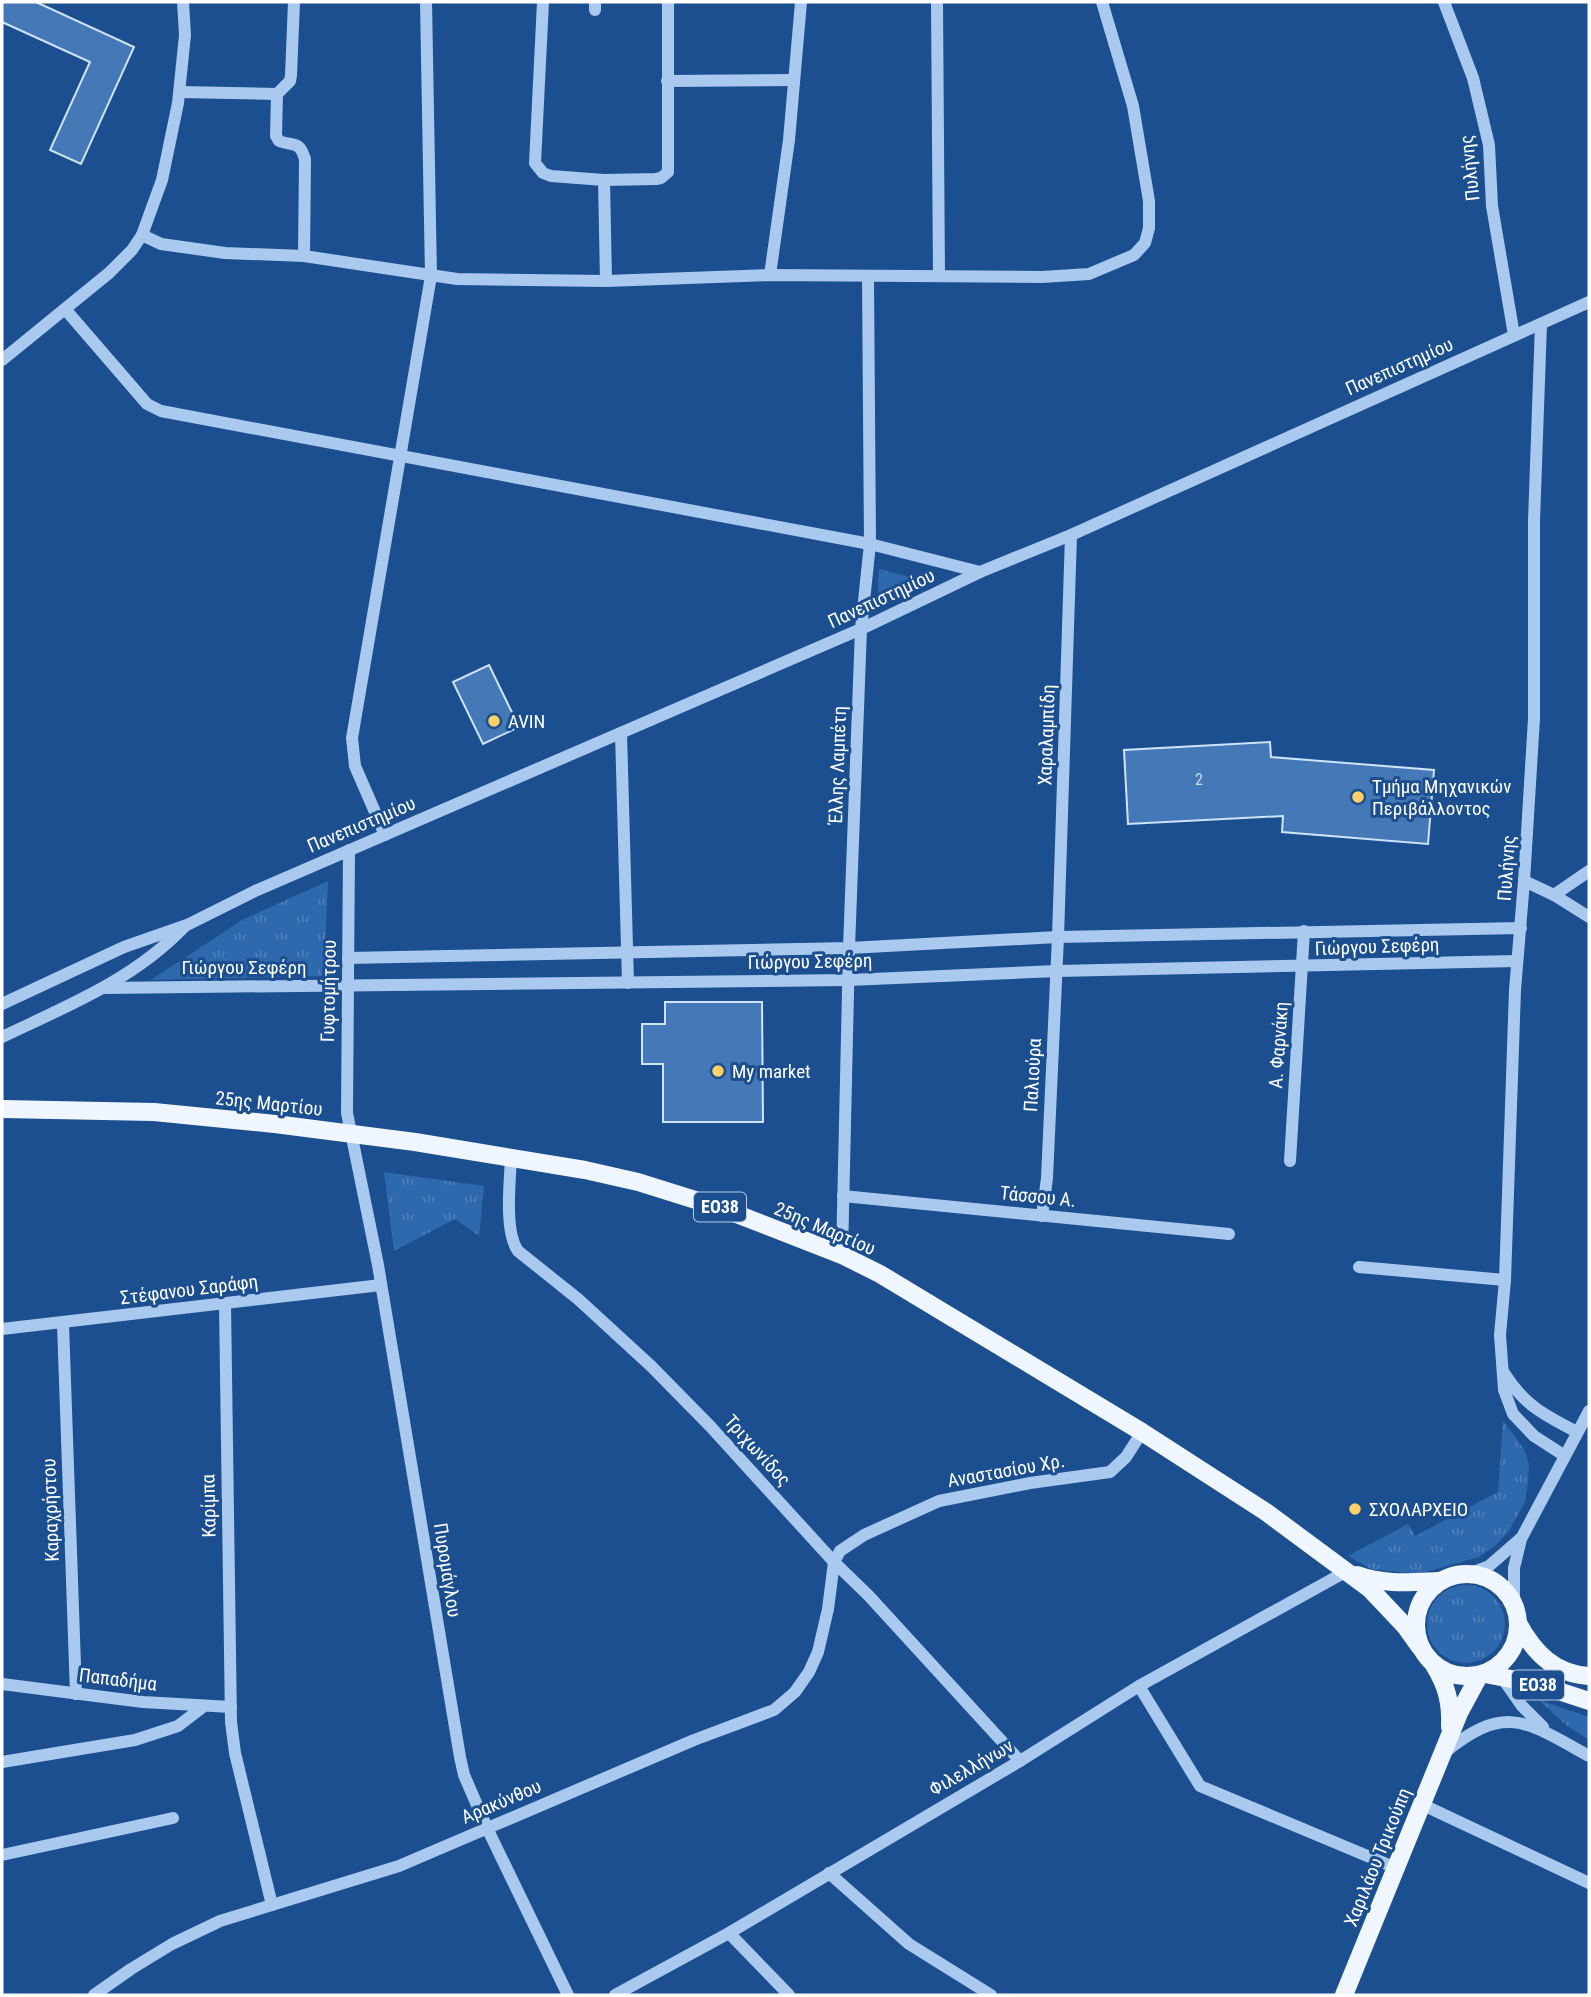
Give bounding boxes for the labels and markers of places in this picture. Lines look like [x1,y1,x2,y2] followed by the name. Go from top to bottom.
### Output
[508,710,545,733] place label: AVIN
[486,713,502,729] marker: AVIN
[1372,775,1511,820] place label: Τμήμα Μηχανικών Περιβάλλοντος
[1350,789,1366,805] marker: Τμήμα Μηχανικών Περιβάλλοντος
[732,1060,811,1083] place label: My market
[710,1063,726,1079] marker: My market
[1369,1498,1468,1521] place label: ΣΧΟΛΑΡΧΕΙΟ
[1347,1501,1363,1517] marker: ΣΧΟΛΑΡΧΕΙΟ

